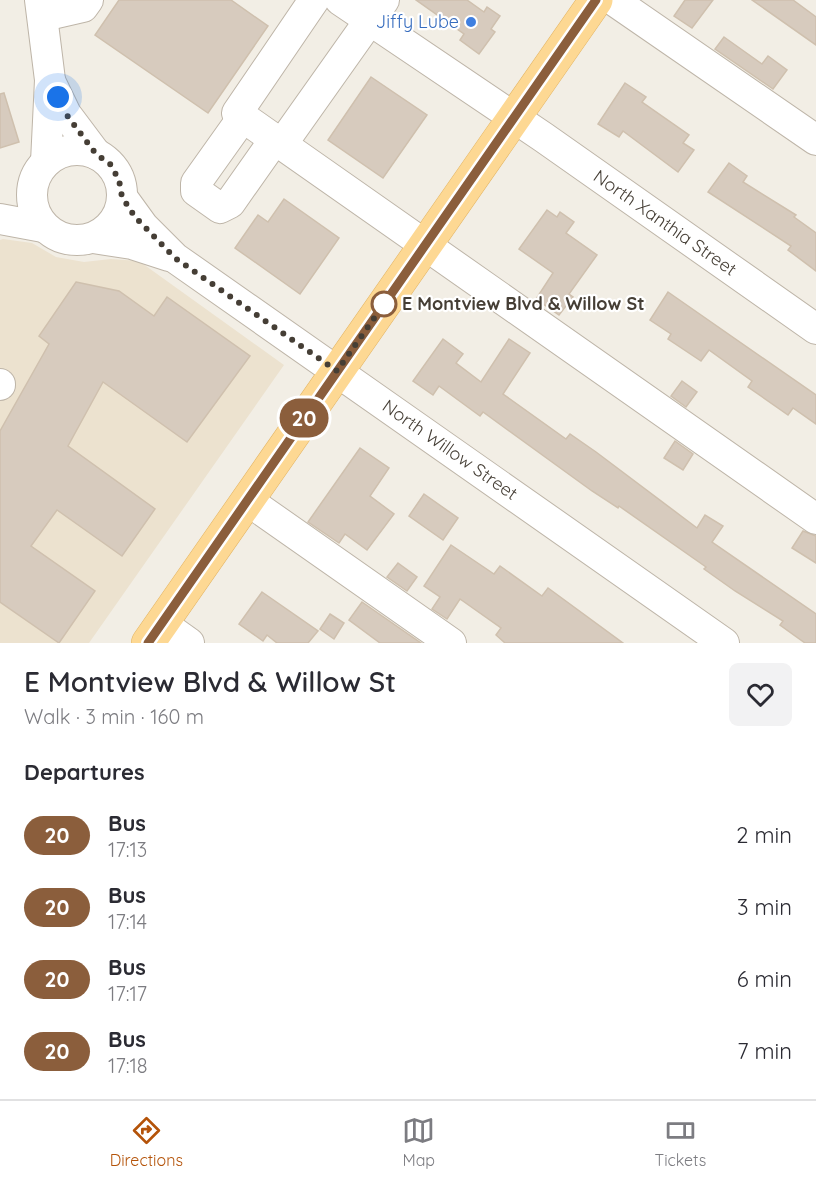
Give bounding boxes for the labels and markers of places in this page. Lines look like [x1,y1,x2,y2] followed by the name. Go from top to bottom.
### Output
[376,10,459,33] place label: Jiffy Lube
[464,15,478,29] marker: Jiffy Lube
[371,291,397,317] marker: E Montview Blvd & Willow St
[402,292,645,315] place label: E Montview Blvd & Willow St

